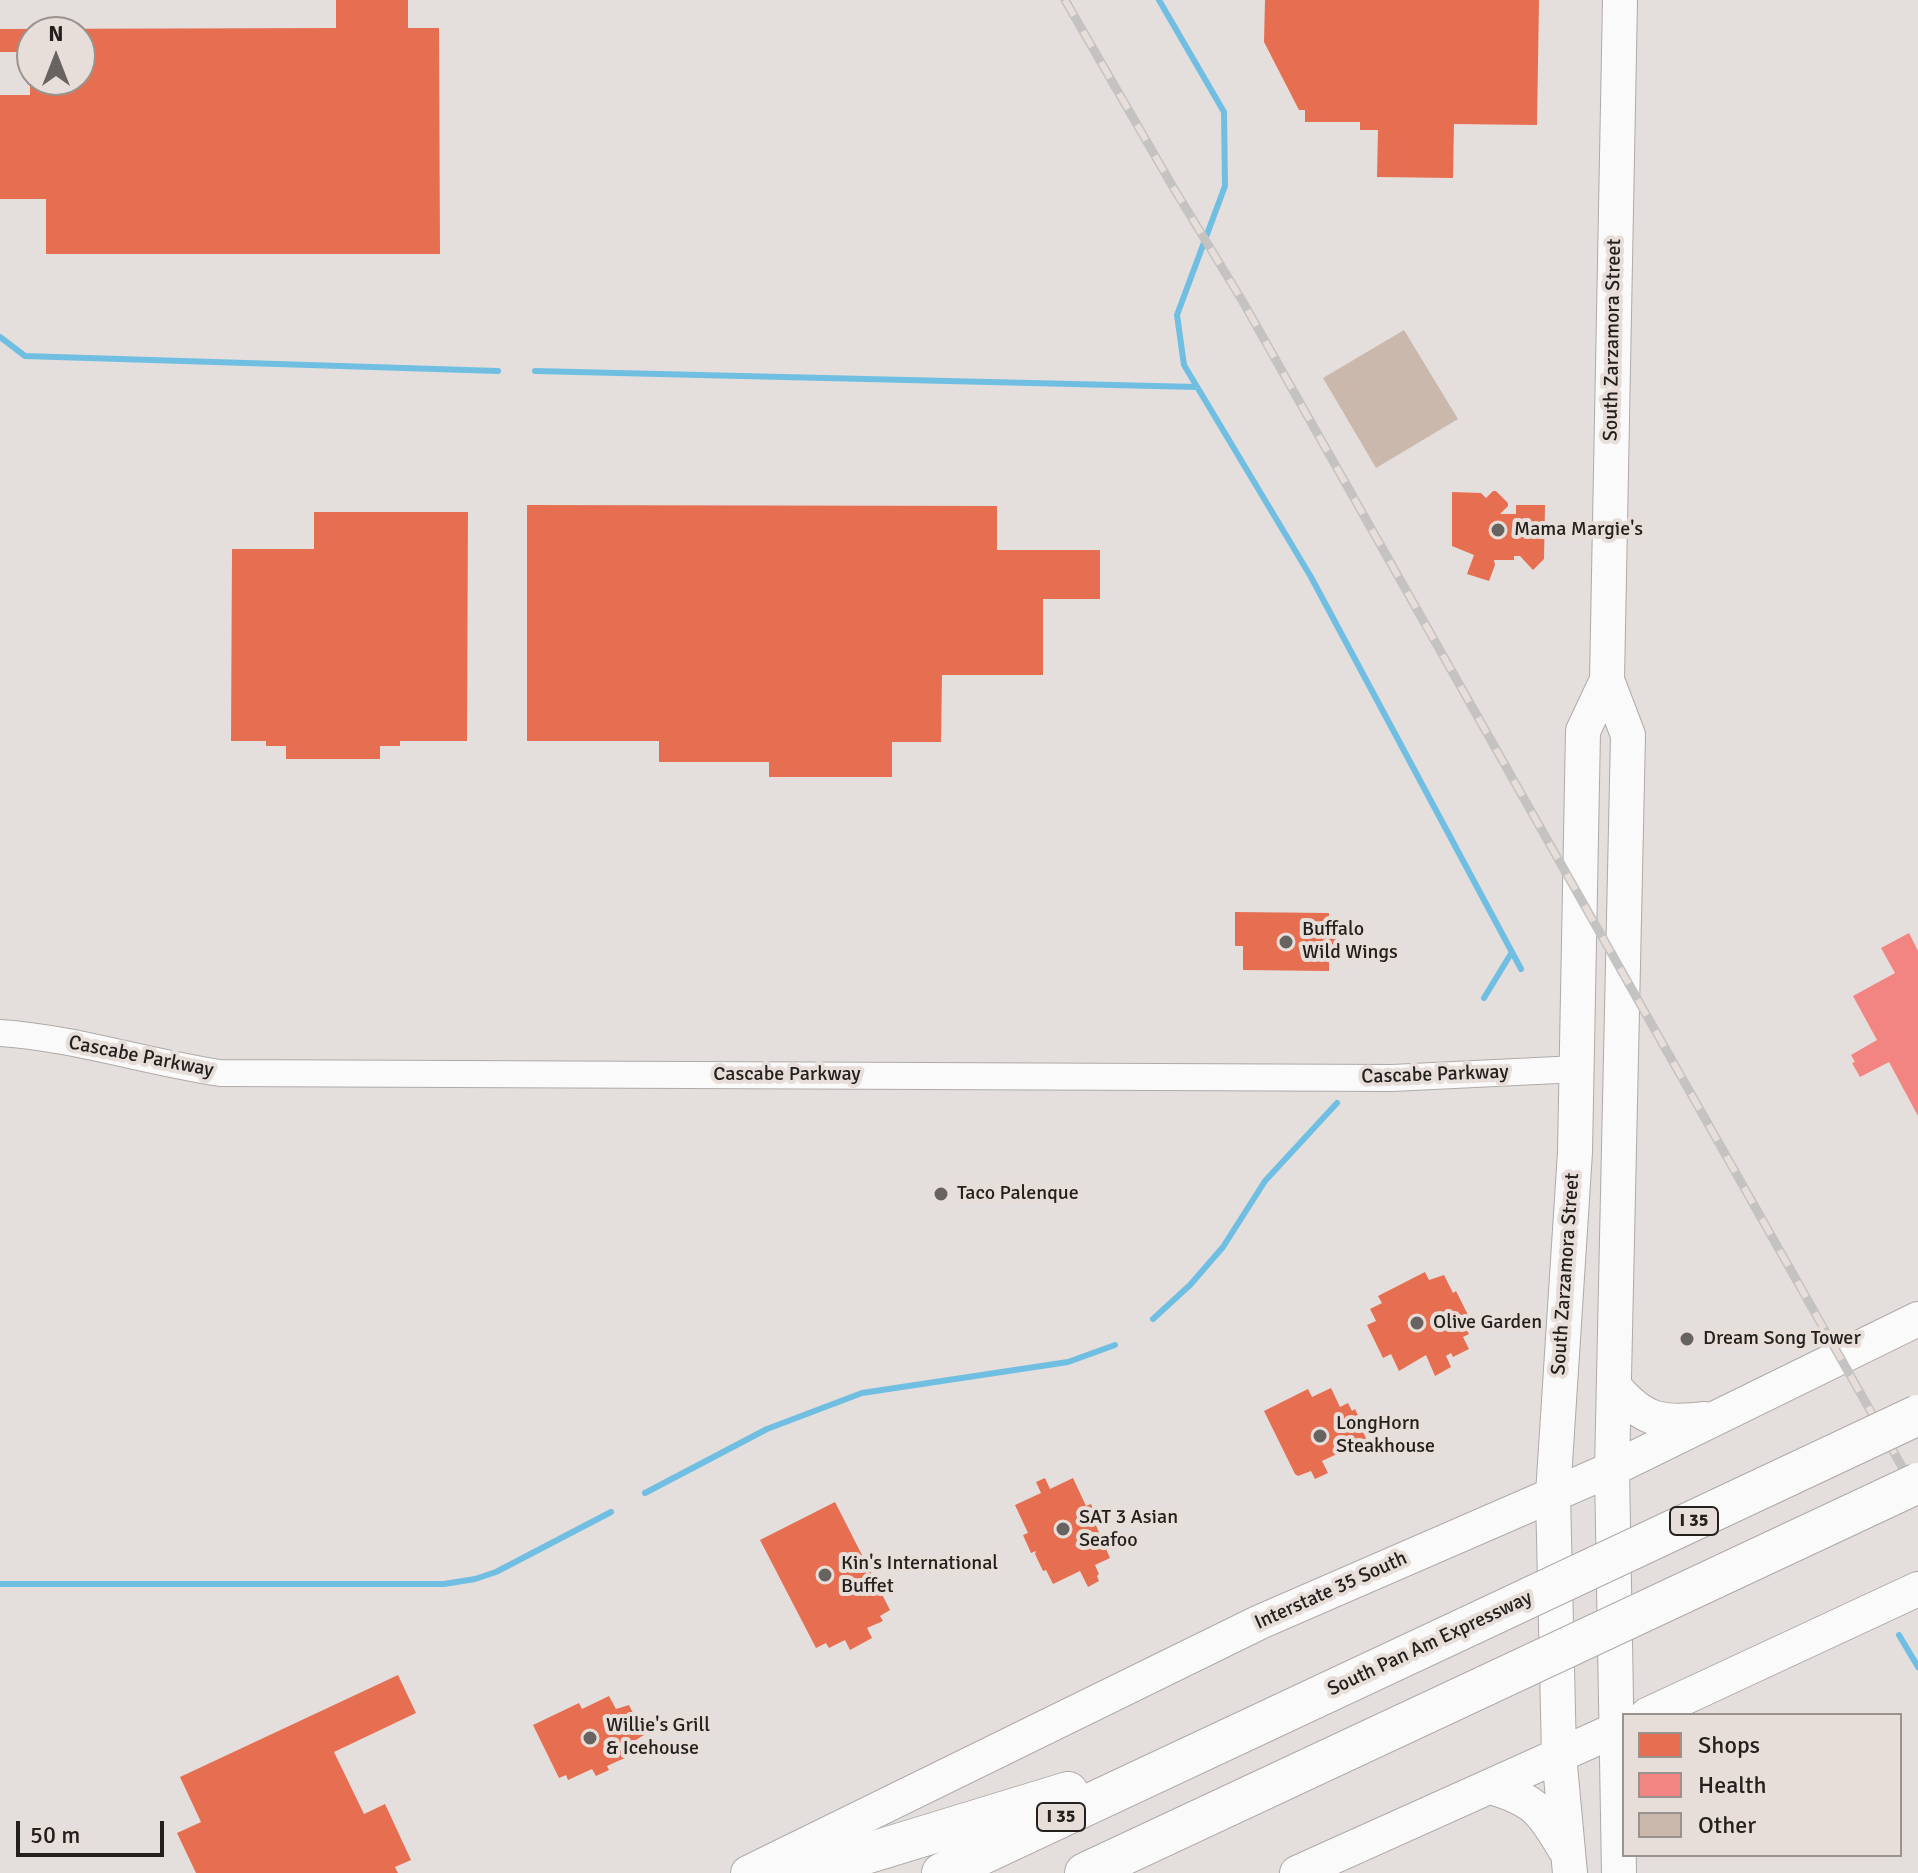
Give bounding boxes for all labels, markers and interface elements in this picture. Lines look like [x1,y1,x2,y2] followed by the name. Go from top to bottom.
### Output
[16,16,96,96] north arrow
[48,20,64,47] text: N
[1599,239,1627,441] street label: South Zarzamora Street
[1514,518,1643,542] place label: Mama Margie's
[1489,521,1507,539] marker: Mama Margie's
[1302,918,1398,965] place label: Buffalo Wild Wings
[1277,933,1295,951] marker: Buffalo Wild Wings
[66,1031,216,1083] street label: Cascabe Parkway
[1361,1060,1509,1090] street label: Cascabe Parkway
[713,1063,861,1087] street label: Cascabe Parkway
[1547,1172,1585,1376] street label: South Zarzamora Street
[957,1182,1079,1206] place label: Taco Palenque
[932,1185,950,1203] marker: Taco Palenque
[1433,1311,1542,1335] place label: Olive Garden
[1408,1314,1426,1332] marker: Olive Garden
[1703,1327,1861,1351] place label: Dream Song Tower
[1678,1330,1696,1348] marker: Dream Song Tower
[1336,1412,1435,1459] place label: LongHorn Steakhouse
[1311,1427,1329,1445] marker: LongHorn Steakhouse
[1079,1506,1178,1553] place label: SAT 3 Asian Seafoo
[1670,1507,1718,1535] road number: I 35
[1054,1520,1072,1538] marker: SAT 3 Asian Seafoo
[1251,1547,1411,1635] street label: Interstate 35 South
[841,1552,998,1599] place label: Kin's International Buffet
[816,1566,834,1584] marker: Kin's International Buffet
[1324,1586,1536,1702] street label: South Pan Am Expressway
[1622,1713,1902,1857] legend
[606,1714,710,1761] place label: Willie's Grill & Icehouse
[581,1729,599,1747] marker: Willie's Grill & Icehouse
[1698,1730,1760,1760] text: Shops
[1698,1770,1767,1800] text: Health
[1037,1803,1085,1831] road number: I 35
[20,1805,168,1855] scale bar
[1698,1810,1756,1840] text: Other
[30,1820,80,1850] text: 50 m

